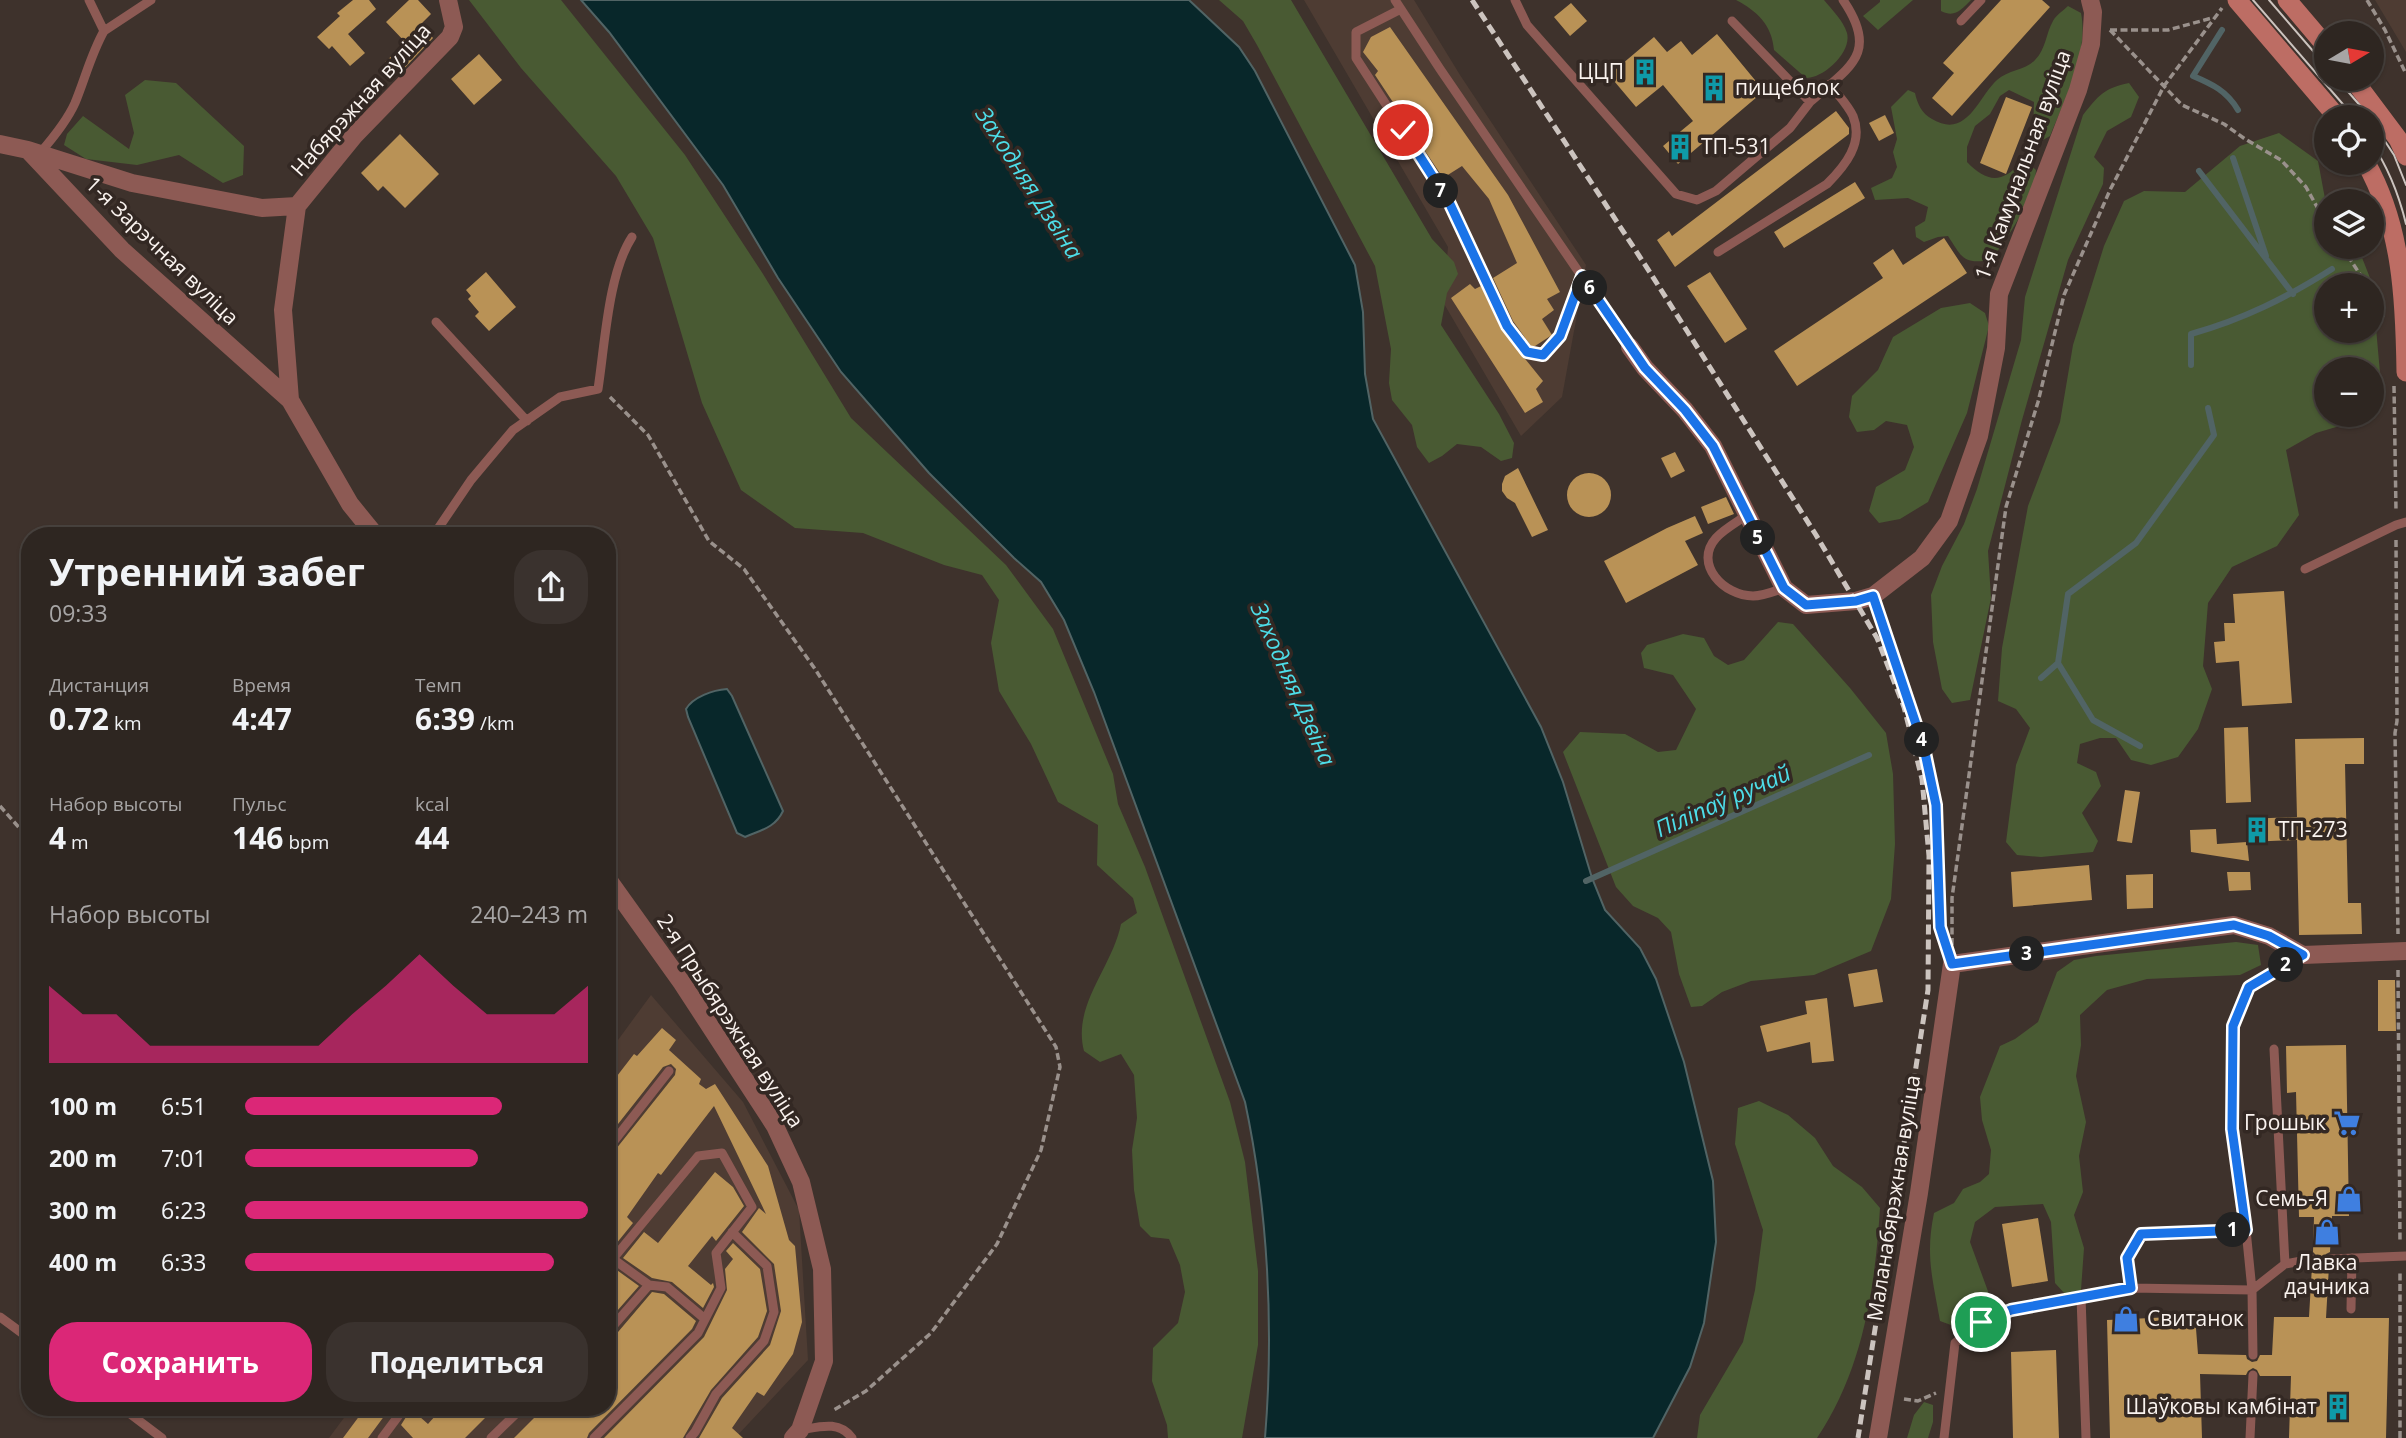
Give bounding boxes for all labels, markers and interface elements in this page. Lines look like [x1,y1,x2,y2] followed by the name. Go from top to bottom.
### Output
[284,17,436,182] street label: Набярэжная вуліца
[2314,21,2384,91] north arrow
[2314,21,2384,427] map controls
[1967,46,2077,283] street label: 1-я Камунальная вуліца
[1578,57,1624,85] place label: ЦЦП
[1630,57,1660,87] building icon: ЦЦП
[1699,73,1729,103] building icon: пищеблок
[1735,73,1840,101] place label: пищеблок
[968,99,1091,265] water label: Заходняя Дзвіна
[1373,100,1433,160] pin
[2314,105,2384,175] button: locate
[1384,111,1422,149] icon: check
[1665,132,1695,162] building icon: ТП-531
[1701,132,1771,160] place label: ТП-531
[80,170,245,331] street label: 1-я Зарэчная вуліца
[1424,174,1458,208] pin: 7
[1435,177,1446,203] text: 7
[2314,189,2384,259] button: layers
[1572,270,1608,306] pin: 6
[2314,273,2384,343] button: +
[1584,274,1595,300] text: 6
[2314,357,2384,427] button: −
[1740,520,1776,556] pin: 5
[1752,524,1763,550] text: 5
[49,545,365,597] text: Утренний забег
[514,550,588,624] button: share
[1243,596,1344,770] water label: Заходняя Дзвіна
[49,597,108,629] text: 09:33
[49,672,149,698] text: Дистанция
[232,672,291,698] text: Время
[415,672,462,698] text: Темп
[49,698,109,739] text: 0.72
[232,698,292,739] text: 4:47
[415,698,475,739] text: 6:39
[109,710,142,736] text: km
[475,710,515,736] text: /km
[1904,722,1940,758] pin: 4
[1916,726,1927,752] text: 4
[1650,756,1796,844] water label: Піліпаў ручай
[49,791,182,817] text: Набор высоты
[232,791,287,817] text: Пульс
[415,791,449,817] text: kcal
[2242,815,2272,845] building icon: ТП-273
[2278,815,2348,843] place label: ТП-273
[49,817,66,858] text: 4
[232,817,283,858] text: 146
[415,817,449,858] text: 44
[66,829,89,855] text: m
[283,829,329,855] text: bpm
[49,898,211,930] text: Набор высоты
[470,898,588,930] text: 240–243 m
[651,908,811,1133] street label: 2-я Прыбярэжная вуліца
[2010,936,2044,972] pin: 3
[2021,940,2032,966] text: 3
[2268,948,2304,982] pin: 2
[2280,951,2291,977] text: 2
[1860,1073,1926,1323] street label: Маланабярэжная вуліца
[49,1090,117,1122] text: 100 m
[161,1090,207,1122] text: 6:51
[2244,1108,2326,1136] place label: Грошык
[2332,1108,2362,1138] supermarket icon: Грошык
[49,1142,117,1174] text: 200 m
[161,1142,207,1174] text: 7:01
[2255,1184,2328,1212] place label: Семь-Я
[2334,1184,2364,1214] shop icon: Семь-Я
[49,1194,117,1226] text: 300 m
[161,1194,207,1226] text: 6:23
[2216,1212,2250,1248] pin: 1
[2227,1216,2238,1242] text: 1
[2312,1217,2342,1247] shop icon: Лавка дачника
[49,1246,117,1278] text: 400 m
[161,1246,207,1278] text: 6:33
[2284,1248,2370,1300] place label: Лавка дачника
[1951,1292,2011,1352] pin
[1962,1303,2000,1341] icon: arrive
[2111,1304,2141,1334] shop icon: Свитанок
[2147,1304,2244,1332] place label: Свитанок
[49,1322,312,1402] button: Сохранить
[326,1322,588,1402] button: Поделиться
[2125,1392,2317,1420] place label: Шаўковы камбінат
[2323,1392,2353,1422] building icon: Шаўковы камбінат

